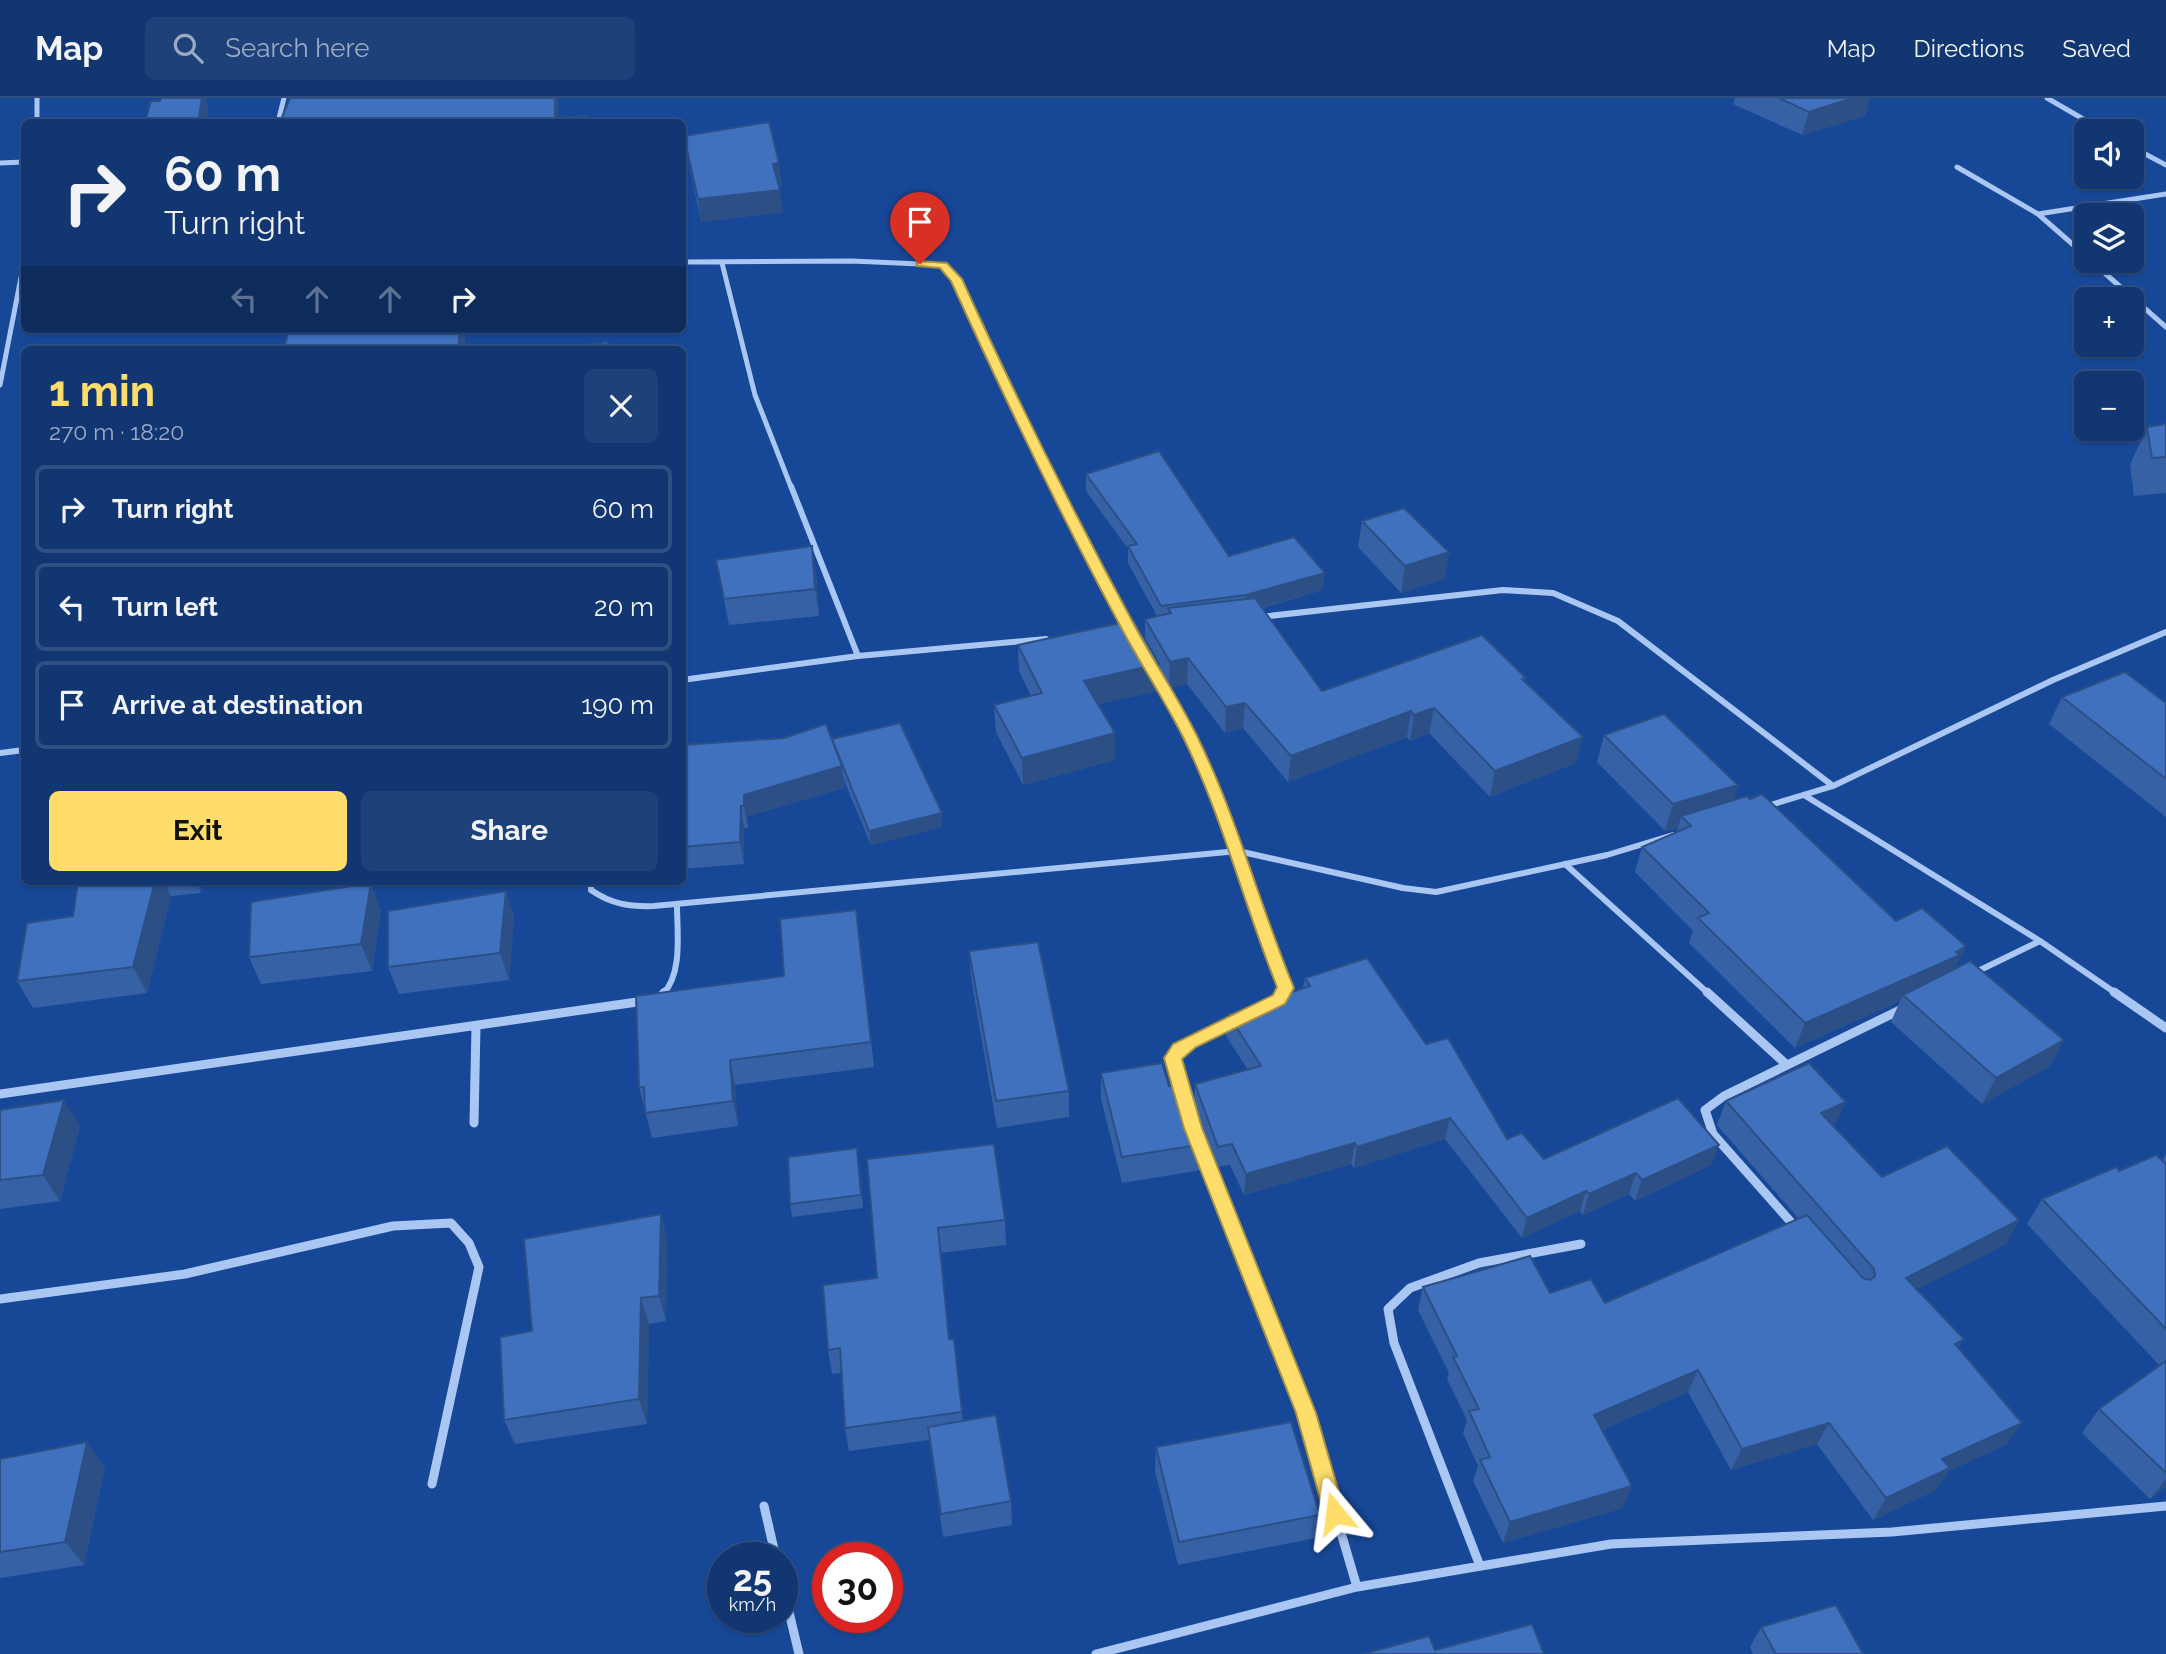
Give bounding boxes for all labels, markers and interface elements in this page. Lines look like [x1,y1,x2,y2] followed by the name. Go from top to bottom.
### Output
[145,17,635,80] search box
[35,29,103,68] text: Map
[169,29,207,67] icon: search
[225,33,370,63] text: Search here
[1827,34,1876,63] text: Map
[1914,34,2024,63] text: Directions
[2062,34,2131,63] text: Saved
[2074,119,2144,441] map controls
[2074,119,2144,189] button: sound
[164,145,281,202] text: 60 m
[49,147,140,238] icon: right
[890,192,950,264] pin
[901,203,939,241] icon: arrive
[2074,203,2144,273] button: layers
[164,204,305,241] text: Turn right
[225,280,263,318] icon: left
[298,280,336,318] icon: ahead
[371,280,409,318] icon: ahead
[444,280,482,318] icon: right
[2074,287,2144,357] button: +
[49,367,155,416] text: 1 min
[584,369,658,443] button: close
[2074,371,2144,441] button: −
[49,418,184,445] text: 270 m · 18:20
[53,490,91,528] icon: right
[112,494,233,524] text: Turn right
[592,494,654,524] text: 60 m
[53,588,91,626] icon: left
[112,592,218,622] text: Turn left
[594,592,654,622] text: 20 m
[53,686,91,724] icon: arrive
[112,690,363,720] text: Arrive at destination
[581,690,654,720] text: 190 m
[49,791,347,871] button: Exit
[361,791,658,871] button: Share
[1298,1476,1372,1550] position arrow
[812,1542,903,1633] speed limit sign: 30
[733,1558,772,1599] text: 25
[729,1594,776,1615] text: km/h

